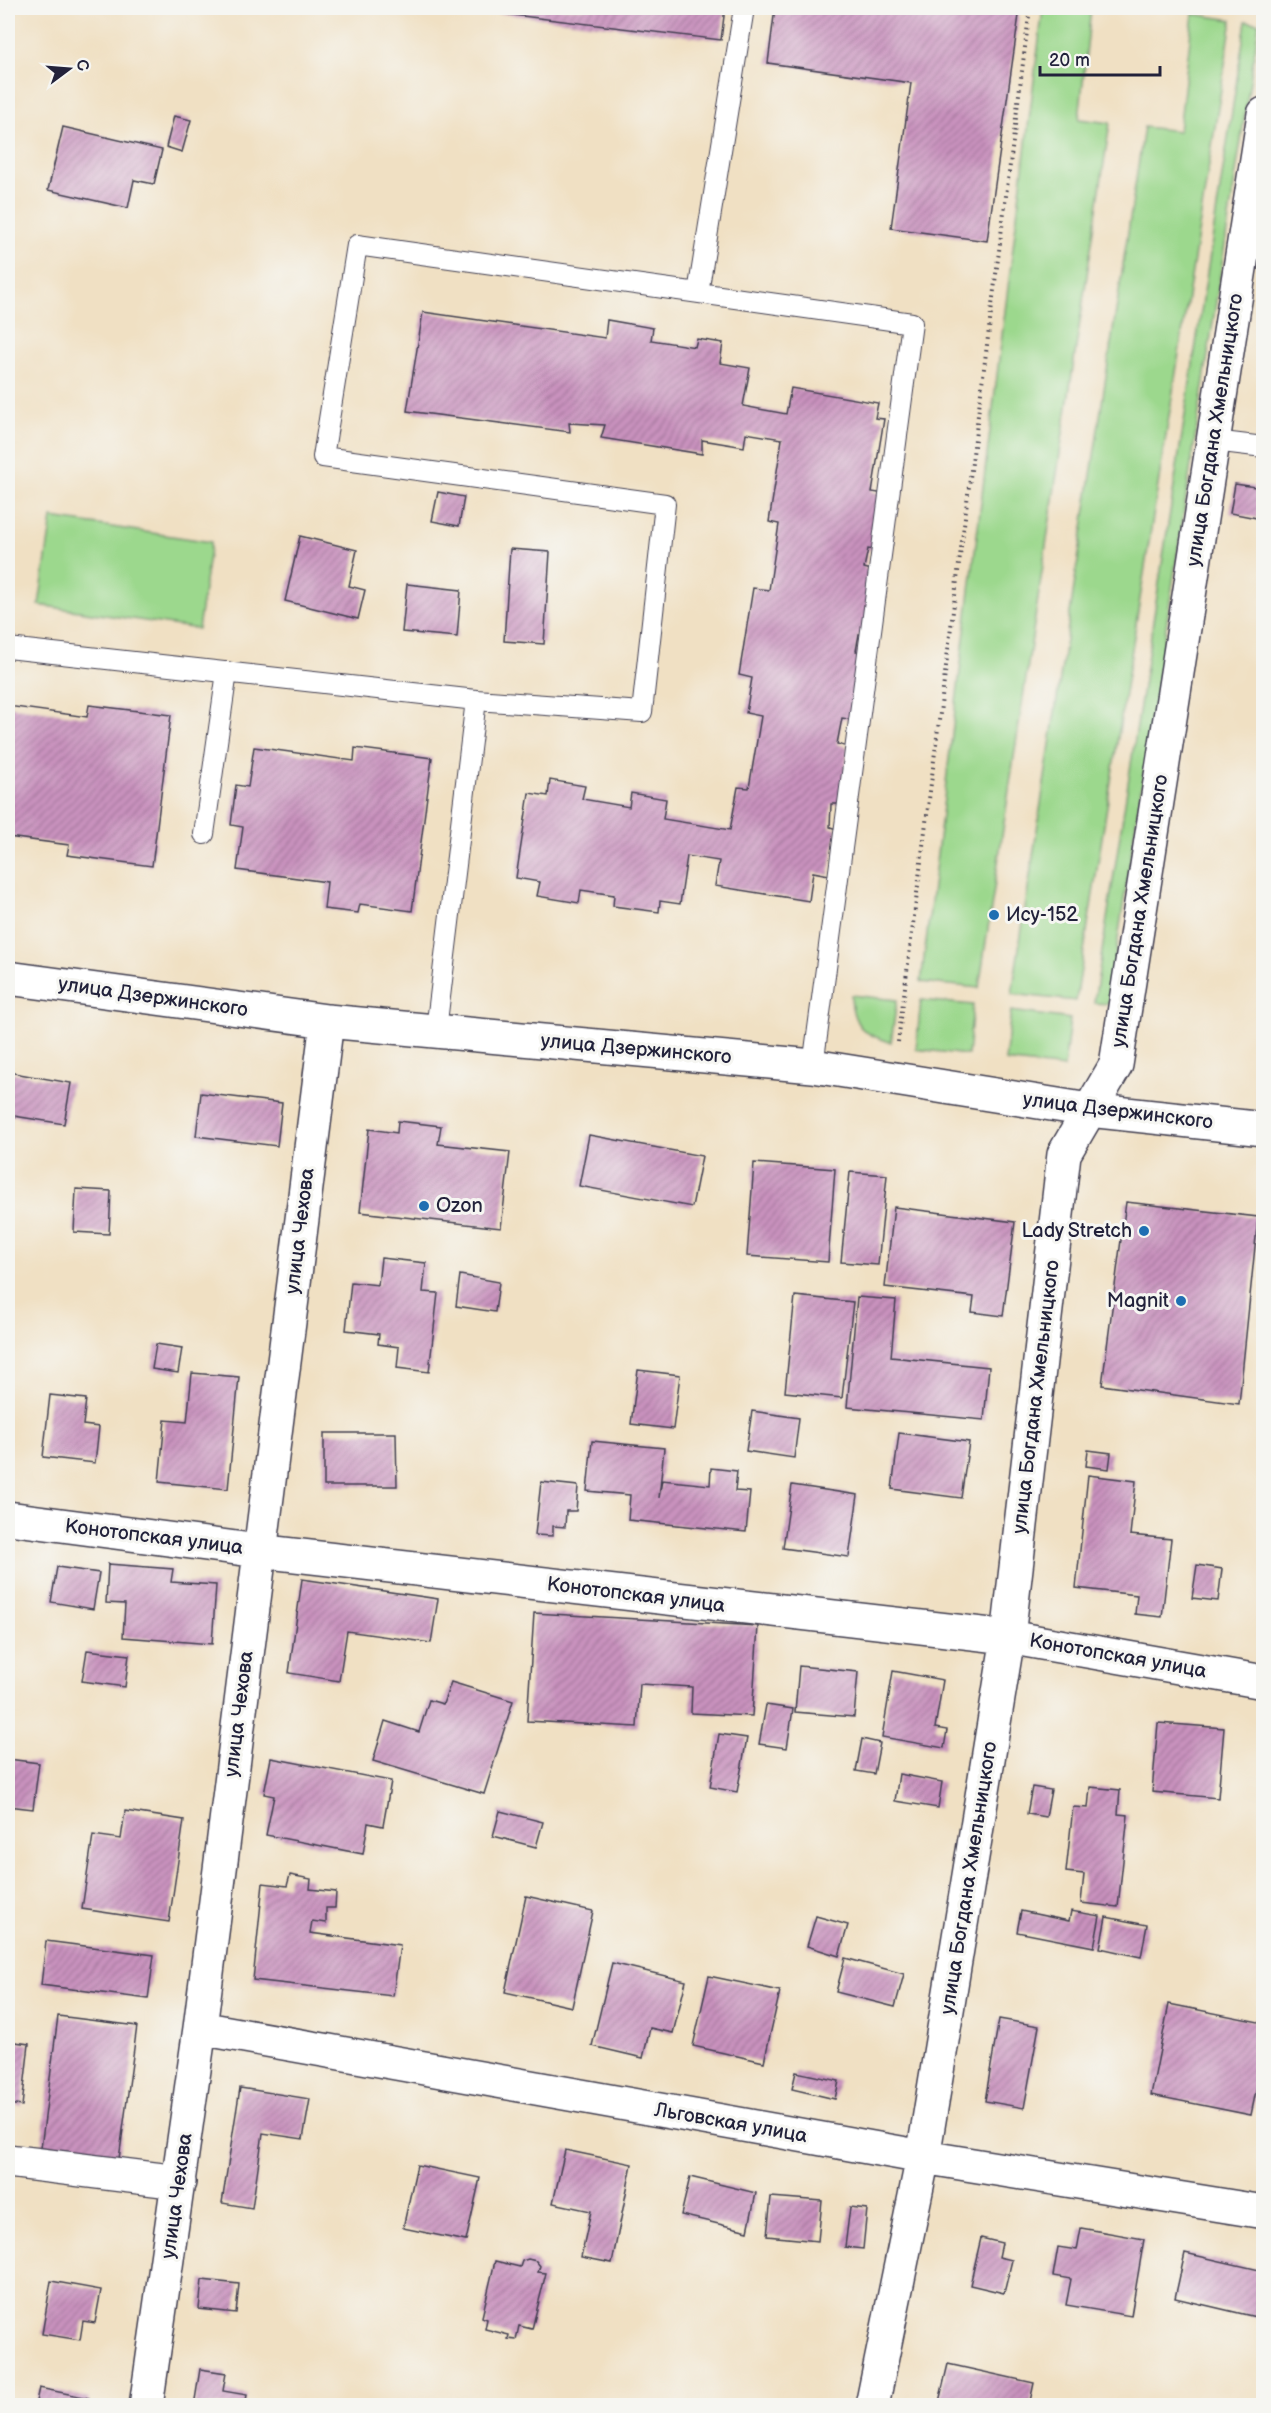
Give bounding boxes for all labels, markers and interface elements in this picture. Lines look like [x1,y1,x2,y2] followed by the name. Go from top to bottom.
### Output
[39,39,99,99] north arrow
[1040,39,1160,77] scale bar
[1049,50,1090,71] text: 20 m
[71,57,93,73] text: С
[1182,292,1248,568] street label: улица Богдана Хмельницкого
[1107,773,1173,1049] street label: улица Богдана Хмельницкого
[1006,903,1078,927] place label: Ису-152
[987,908,1001,922] marker: Ису-152
[57,972,249,1022] street label: улица Дзержинского
[540,1029,732,1069] street label: улица Дзержинского
[1022,1087,1214,1135] street label: улица Дзержинского
[280,1166,320,1295] street label: улица Чехова
[436,1194,483,1218] place label: Ozon
[417,1199,431,1213] marker: Ozon
[1021,1219,1132,1243] place label: Lady Stretch
[1137,1224,1151,1238] marker: Lady Stretch
[1007,1259,1065,1535] street label: улица Богдана Хмельницкого
[1107,1289,1169,1313] place label: Magnit
[1174,1294,1188,1308] marker: Magnit
[64,1514,245,1560] street label: Конотопская улица
[546,1572,727,1618] street label: Конотопская улица
[1028,1629,1209,1683] street label: Конотопская улица
[219,1649,259,1778] street label: улица Чехова
[936,1740,1002,2016] street label: улица Богдана Хмельницкого
[652,2098,809,2148] street label: Льговская улица
[156,2131,198,2260] street label: улица Чехова

